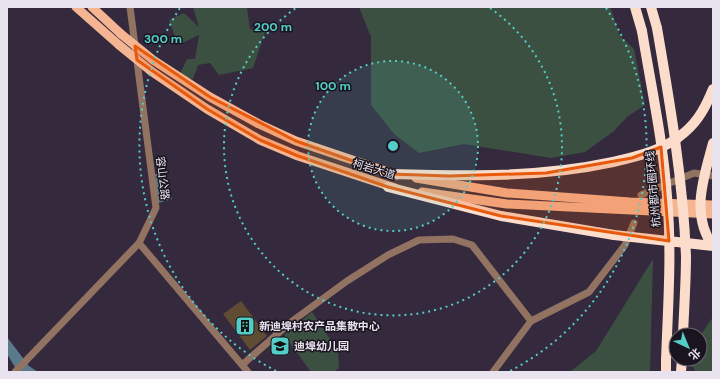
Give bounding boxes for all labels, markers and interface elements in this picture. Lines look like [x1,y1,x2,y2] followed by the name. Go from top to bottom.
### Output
[254,19,292,35] text: 200 m
[144,31,182,47] text: 300 m
[315,78,351,94] text: 100 m
[386,139,400,153] centre of rings
[643,150,663,228] street label: 杭州都市圈环线
[153,155,173,201] street label: 容山公路
[351,156,397,182] street label: 柯岩大道
[234,315,256,337] building icon: 新迪埠村农产品集散中心
[259,319,380,333] place label: 新迪埠村农产品集散中心
[668,327,708,367] north arrow
[269,335,291,357] school or university icon: 迪埠幼儿园
[294,339,349,353] place label: 迪埠幼儿园
[686,345,704,363] text: 北

